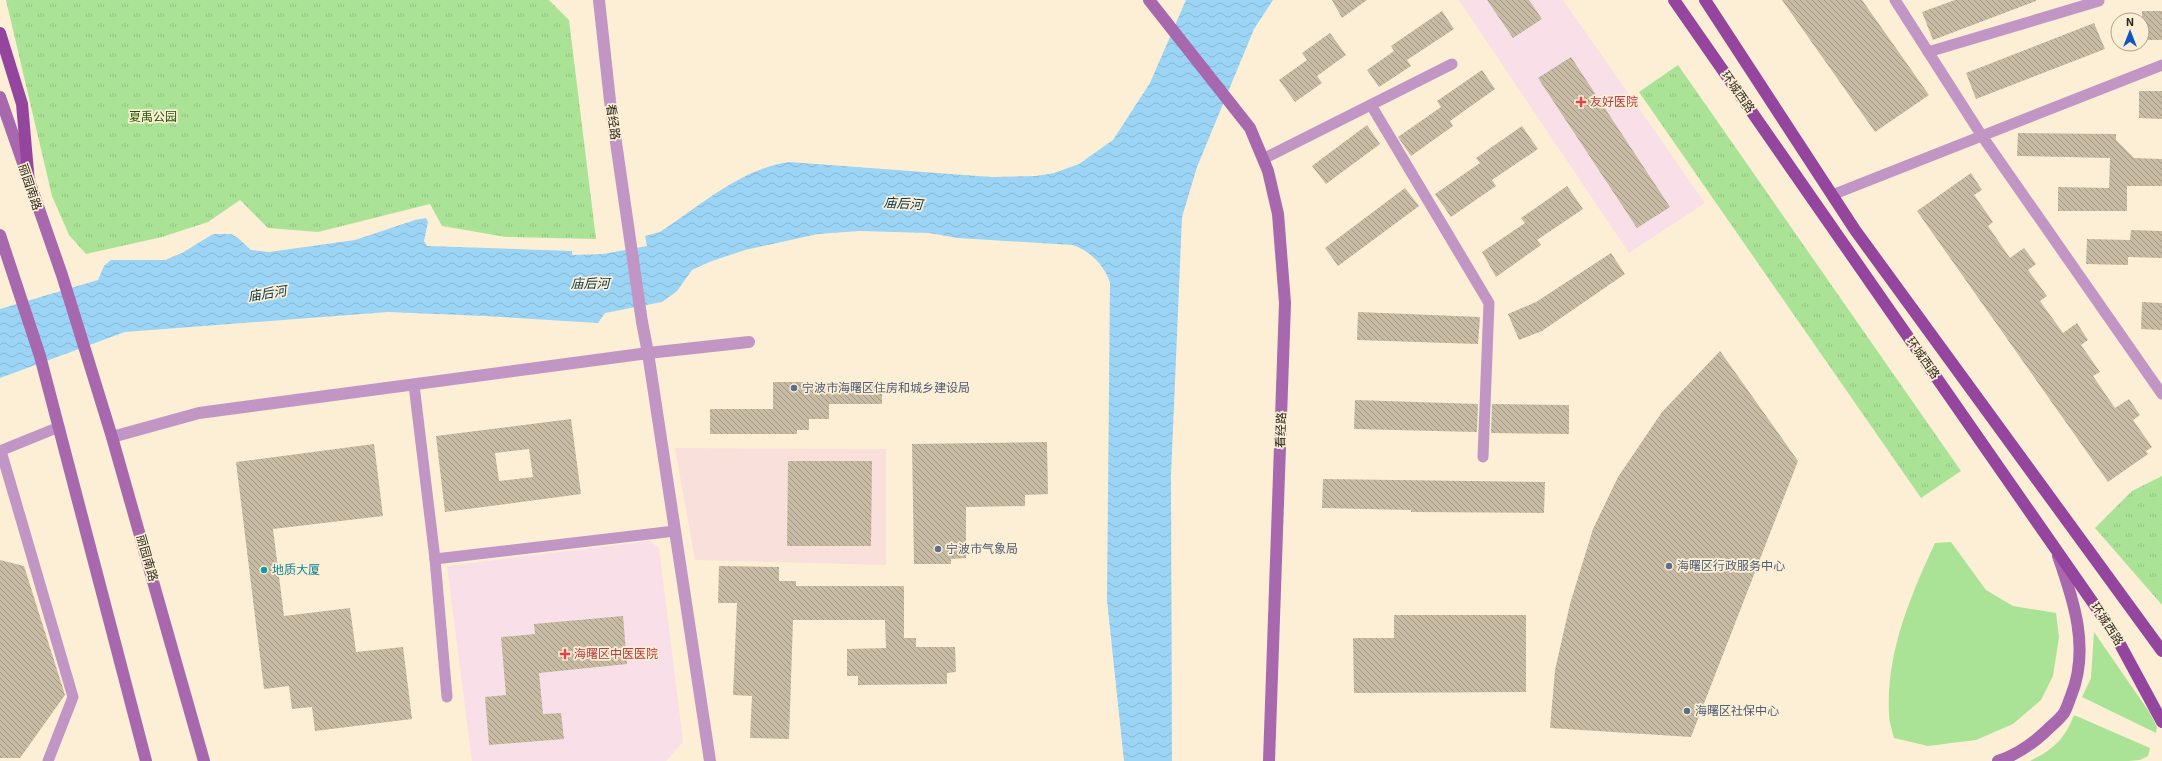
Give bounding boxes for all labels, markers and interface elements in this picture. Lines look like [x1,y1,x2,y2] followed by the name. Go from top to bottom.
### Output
[2110,12,2150,52] north arrow
[2126,15,2134,28] text: N
[1719,68,1758,115] street label: 环城西路
[1590,94,1638,108] place label: 友好医院
[1575,96,1587,108] marker: 友好医院
[605,103,623,141] street label: 看经路
[129,109,177,123] park label: 夏禹公园
[17,162,45,212] street label: 丽园南路
[883,194,926,213] water label: 庙后河
[570,275,612,291] water label: 庙后河
[246,282,290,304] water label: 庙后河
[1904,334,1943,381] street label: 环城西路
[802,380,970,394] place label: 宁波市海曙区住房和城乡建设局
[789,383,799,393] marker: 宁波市海曙区住房和城乡建设局
[1272,412,1288,448] street label: 看经路
[135,533,161,583] street label: 丽园南路
[946,541,1018,555] place label: 宁波市气象局
[933,544,943,554] marker: 宁波市气象局
[1677,558,1785,572] place label: 海曙区行政服务中心
[1664,561,1674,571] marker: 海曙区行政服务中心
[272,562,320,576] place label: 地质大厦
[259,565,269,575] marker: 地质大厦
[2089,600,2127,647] street label: 环城西路
[574,646,658,660] place label: 海曙区中医医院
[559,648,571,660] marker: 海曙区中医医院
[1695,703,1779,717] place label: 海曙区社保中心
[1682,706,1692,716] marker: 海曙区社保中心

